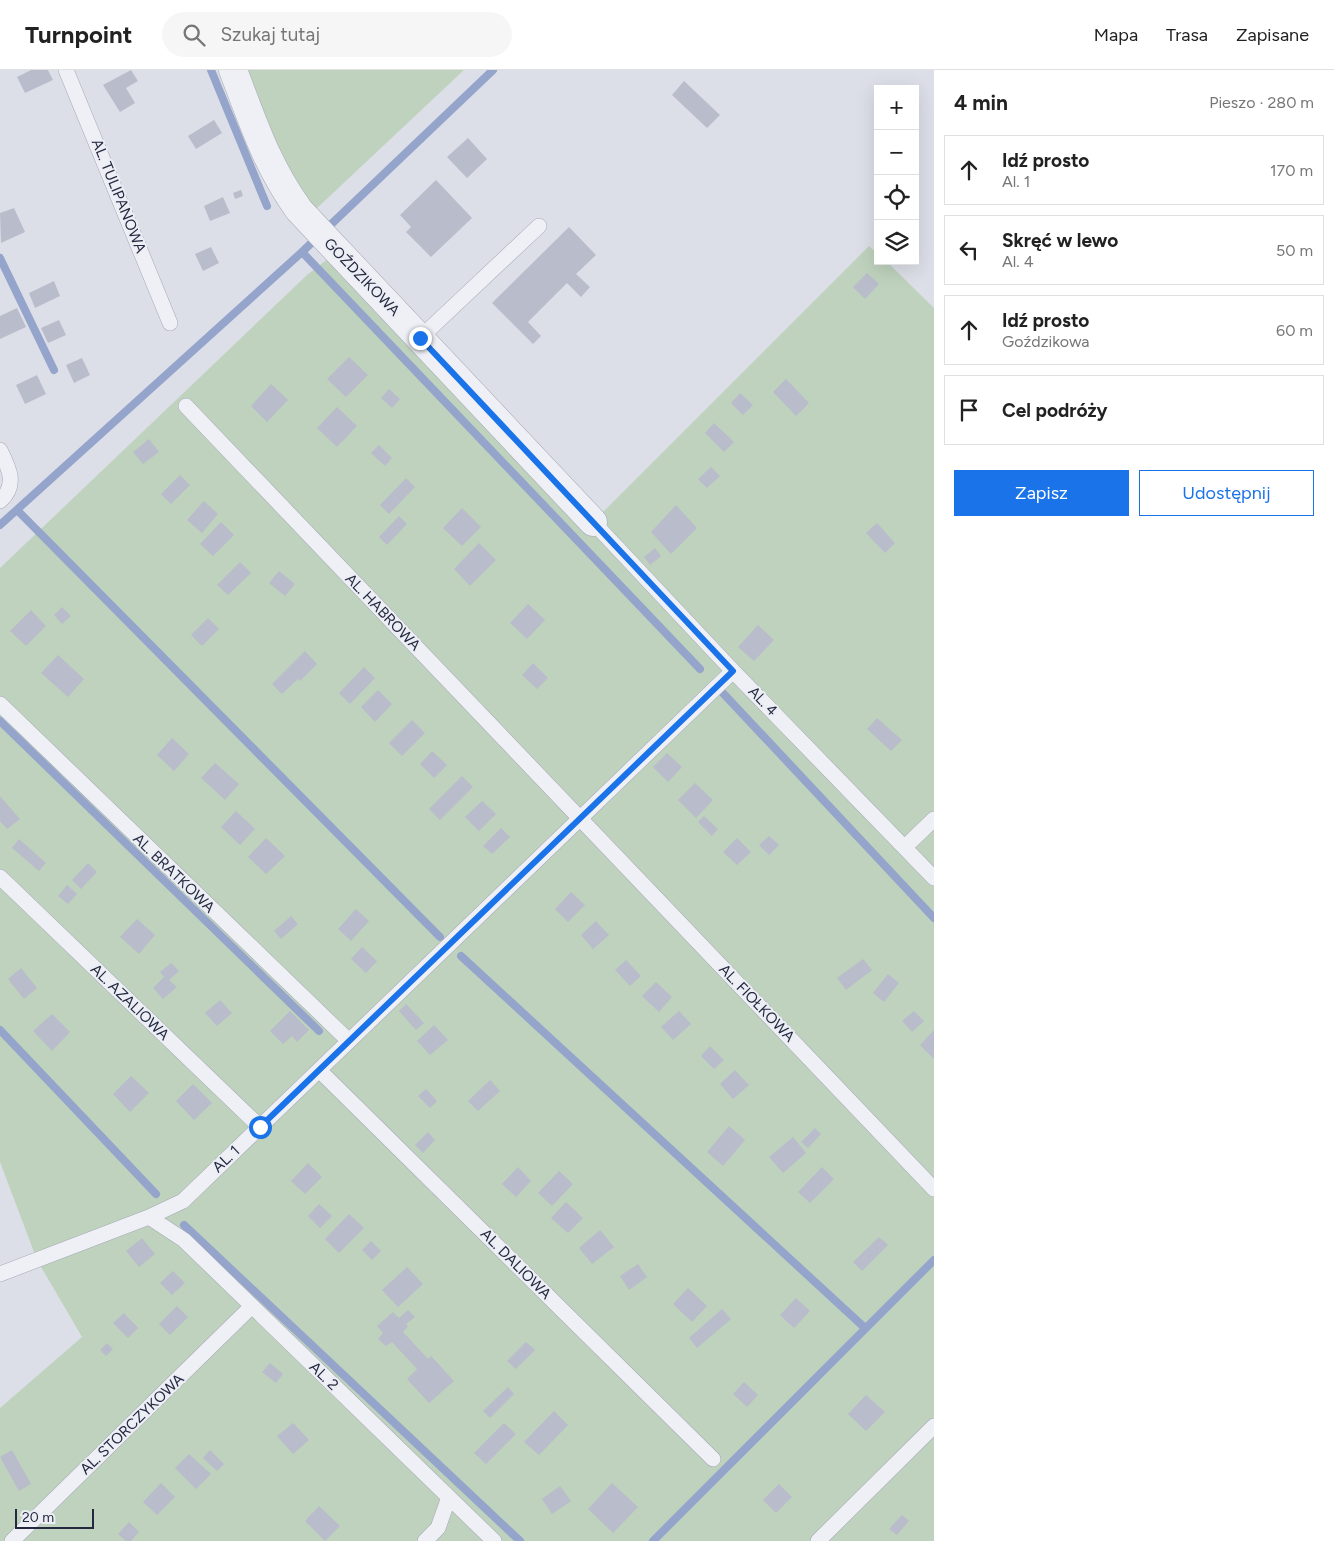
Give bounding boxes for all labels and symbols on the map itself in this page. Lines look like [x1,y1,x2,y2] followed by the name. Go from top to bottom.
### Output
[88,136,150,256] street label: AL. TULIPANOWA
[320,234,404,320] street label: GOŹDZIKOWA
[409,327,432,350] route end
[342,570,424,654] street label: AL. HABROWA
[745,682,781,720] street label: AL. 4
[130,830,218,916] street label: AL. BRATKOWA
[87,960,173,1044] street label: AL. AZALIOWA
[715,960,799,1046] street label: AL. FIOŁKOWA
[249,1116,272,1139] route start
[209,1142,243,1176] street label: AL. 1
[477,1225,555,1303] street label: AL. DALIOWA
[306,1358,342,1394] street label: AL. 2
[76,1370,188,1478] street label: AL. STORCZYKOWA
[15,1506,94,1529] scale bar

